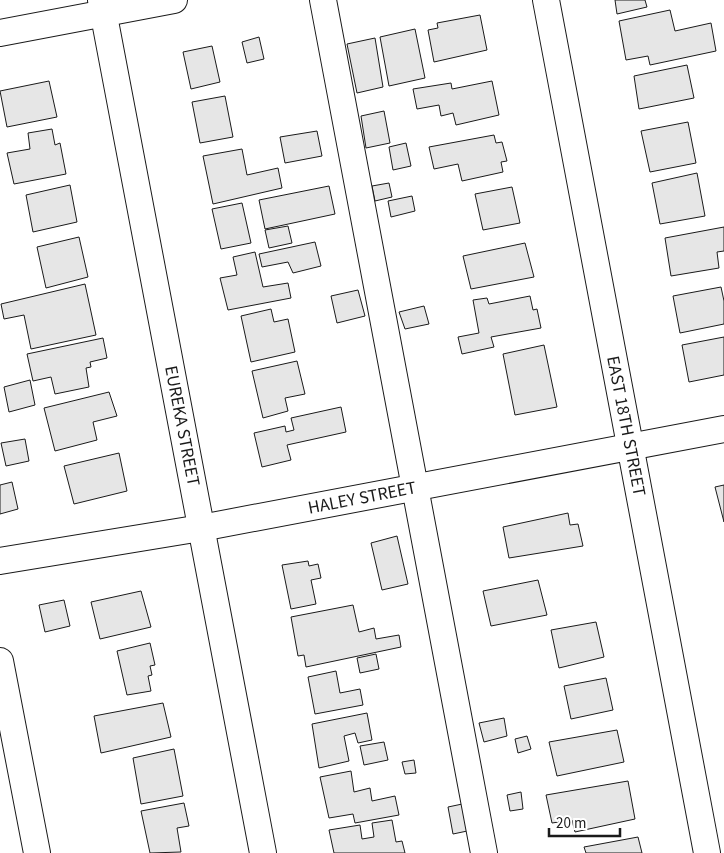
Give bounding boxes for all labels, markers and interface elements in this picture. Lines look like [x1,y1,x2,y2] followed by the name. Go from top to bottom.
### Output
[600,354,652,499] street label: EAST 18TH STREET
[158,364,206,489] street label: EUREKA STREET
[306,475,419,521] street label: HALEY STREET
[549,806,620,838] scale bar
[556,813,586,834] text: 20 m

